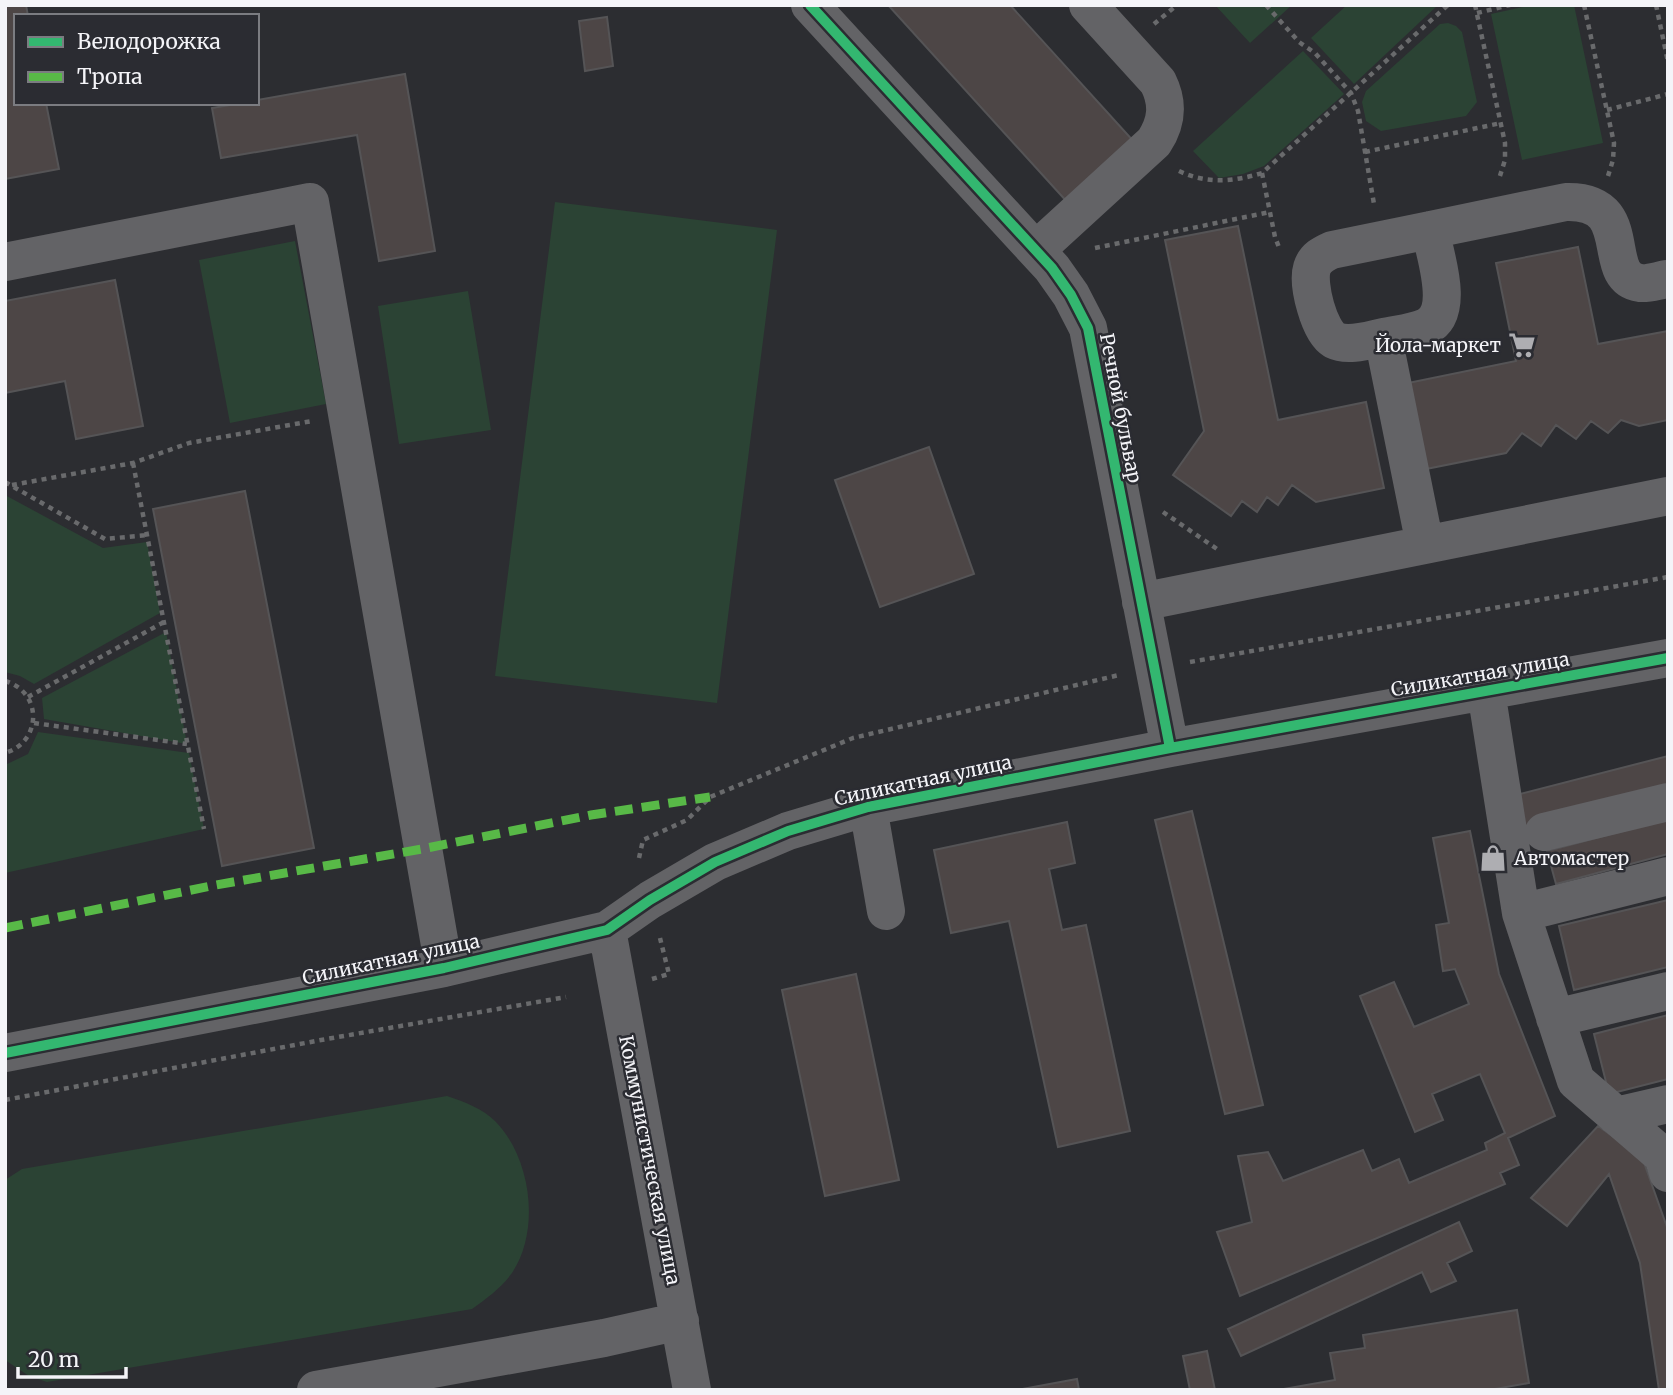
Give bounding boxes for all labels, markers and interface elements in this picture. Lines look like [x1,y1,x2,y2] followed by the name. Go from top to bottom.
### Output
[14,14,259,105] legend
[77,28,221,55] text: Велодорожка
[77,63,142,90] text: Тропа
[1507,330,1537,360] supermarket icon: Йола-маркет
[1095,331,1147,485] street label: Речной бульвар
[1375,333,1501,357] place label: Йола-маркет
[1389,646,1571,702] street label: Силикатная улица
[832,749,1014,811] street label: Силикатная улица
[1478,843,1508,873] shop icon: Автомастер
[1513,846,1629,870] place label: Автомастер
[300,928,482,990] street label: Силикатная улица
[614,1033,686,1287] street label: Коммунистическая улица
[18,1336,126,1380] scale bar
[28,1346,80,1373] text: 20 m

